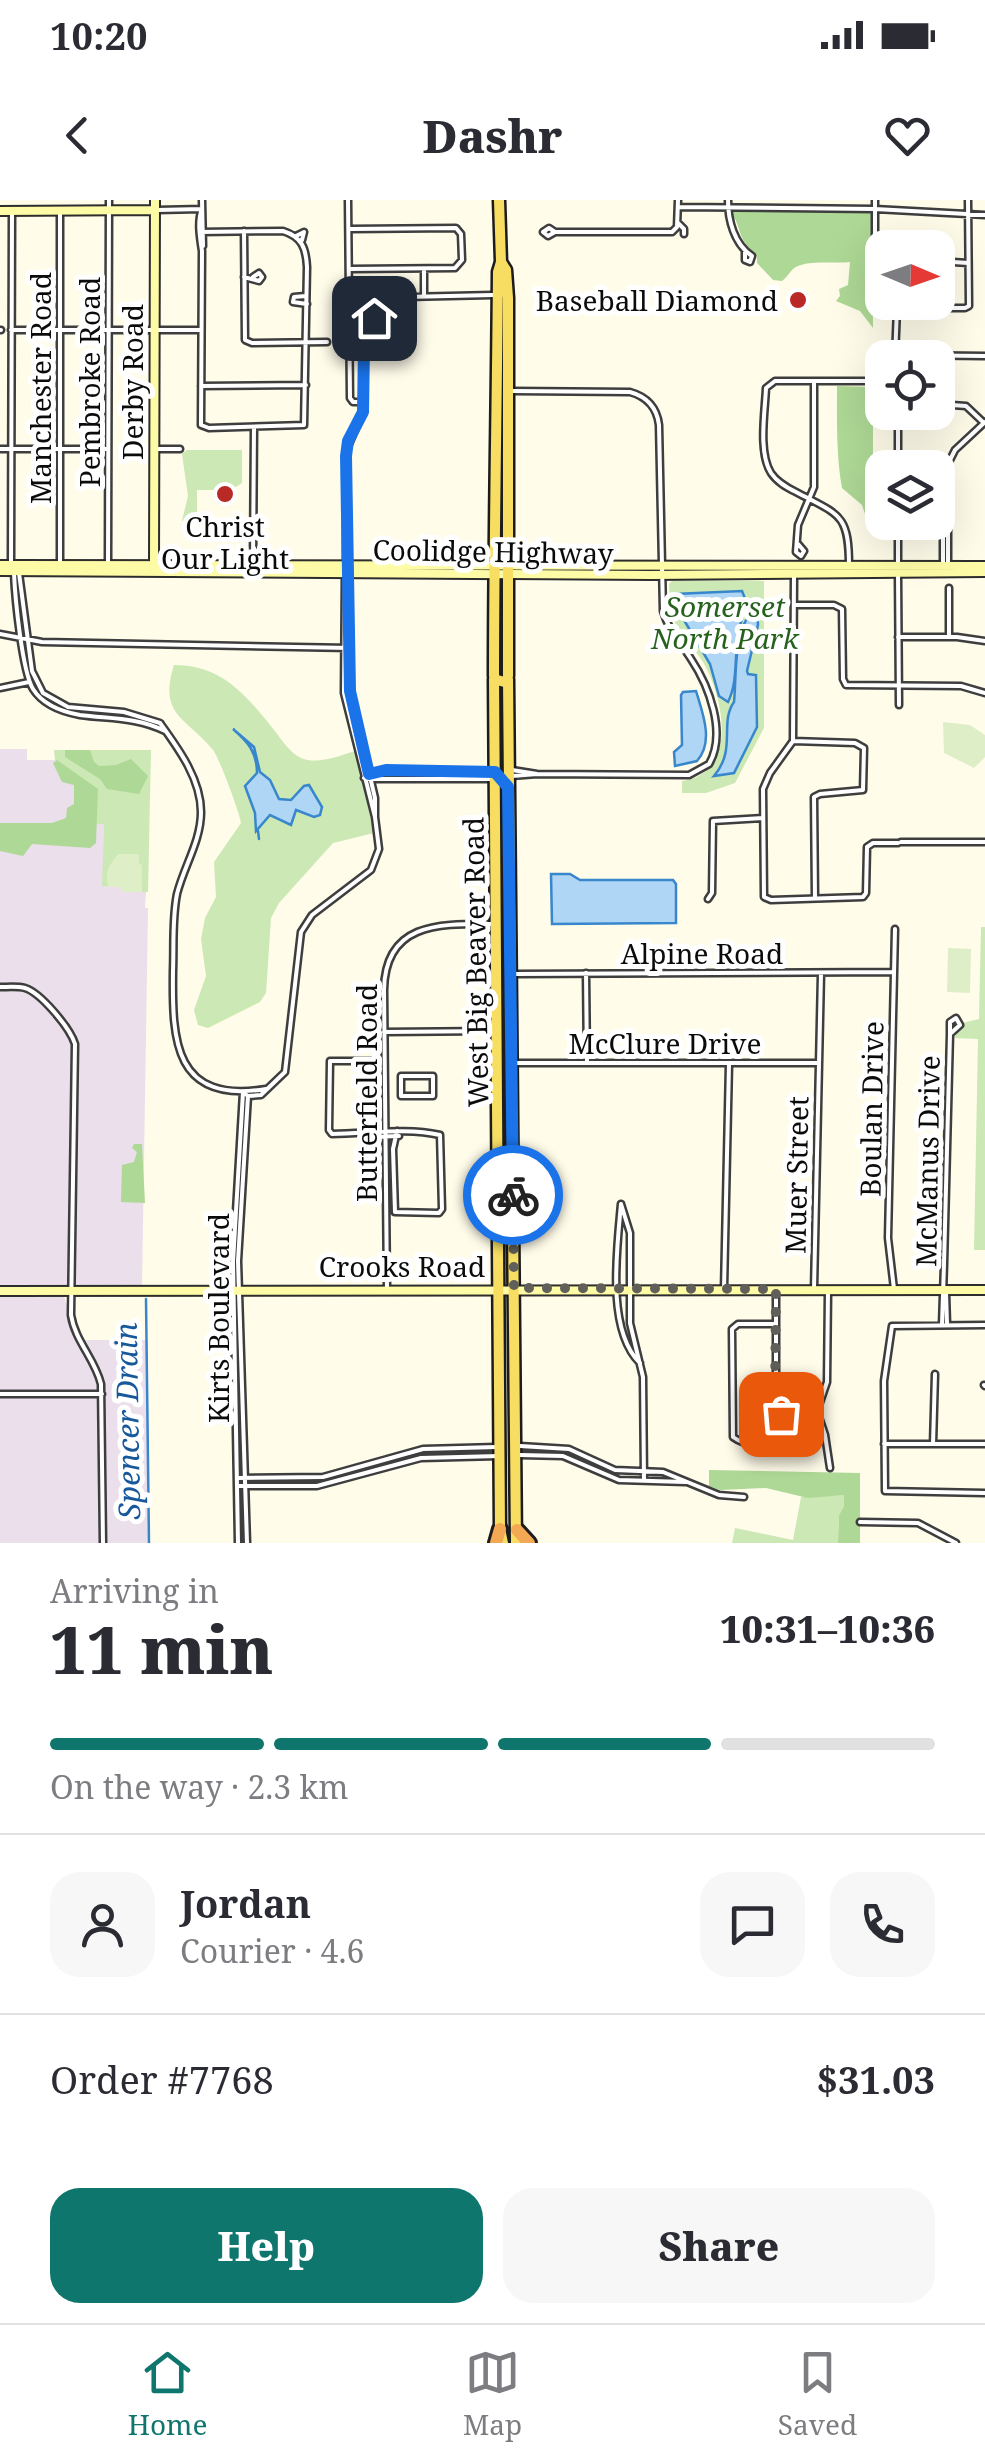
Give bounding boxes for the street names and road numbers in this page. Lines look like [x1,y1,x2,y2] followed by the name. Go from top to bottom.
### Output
[21,272,59,504] street label: Manchester Road
[70,277,108,487] street label: Pembroke Road
[113,304,151,460] street label: Derby Road
[372,530,614,572] street label: Coolidge Highway
[453,817,497,1107] street label: West Big Beaver Road
[621,934,783,972] street label: Alpine Road
[347,984,385,1202] street label: Butterfield Road
[850,1021,892,1197] street label: Boulan Drive
[569,1024,761,1062] street label: McClure Drive
[906,1055,948,1267] street label: McManus Drive
[776,1096,816,1254] street label: Muer Street
[199,1213,237,1423] street label: Kirts Boulevard
[319,1247,485,1285] street label: Crooks Road

